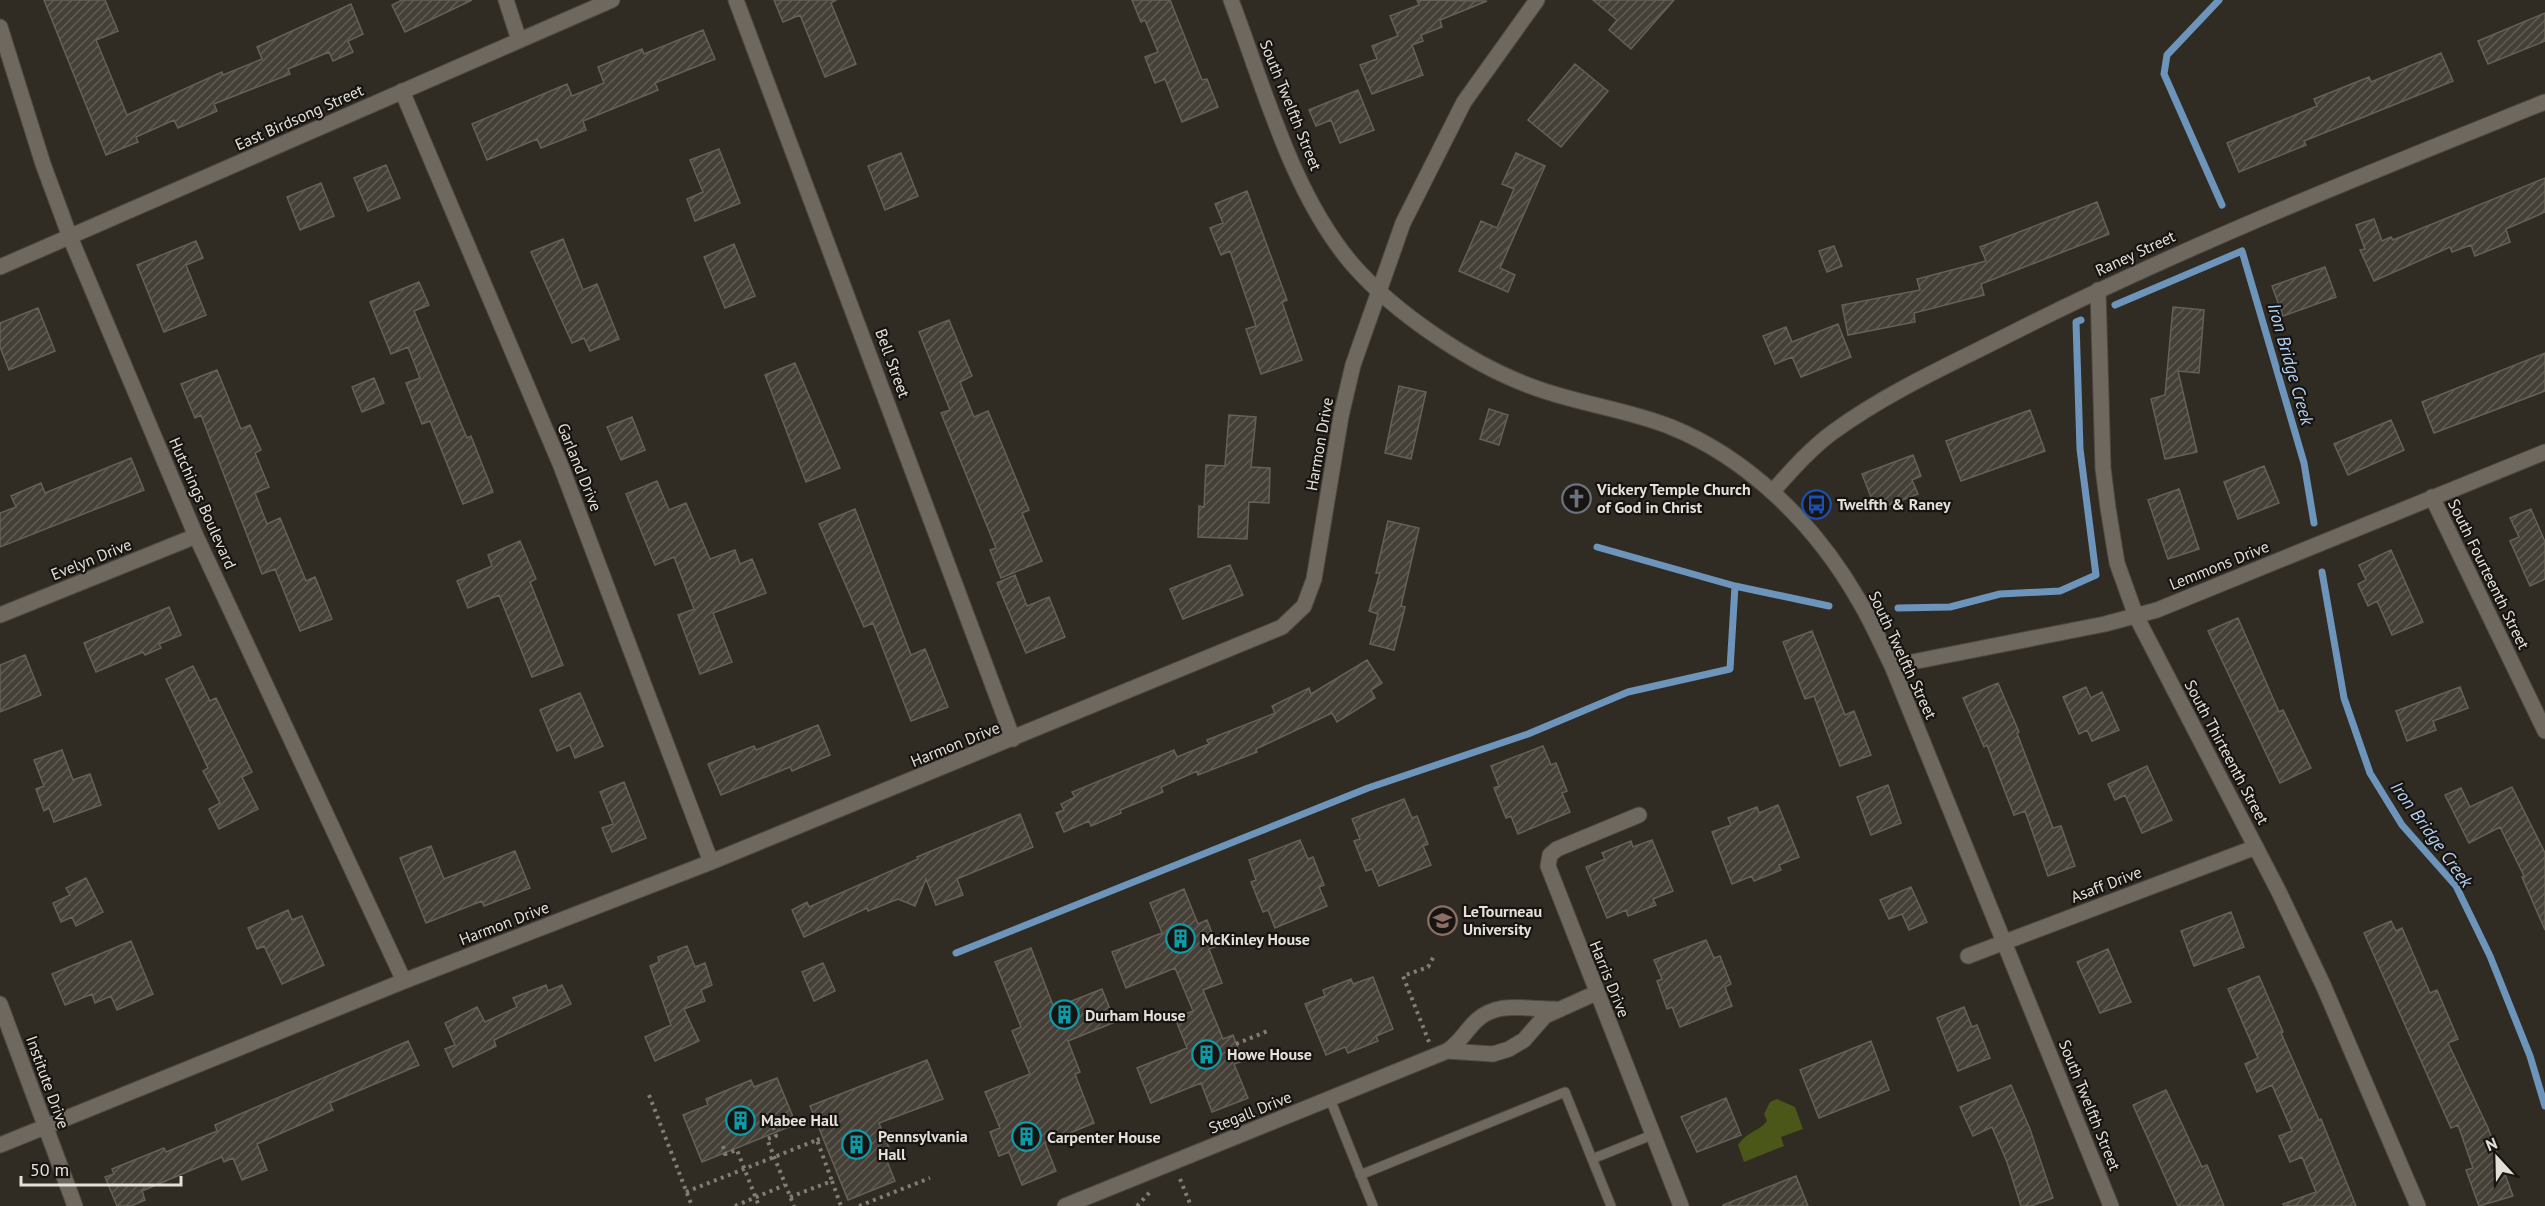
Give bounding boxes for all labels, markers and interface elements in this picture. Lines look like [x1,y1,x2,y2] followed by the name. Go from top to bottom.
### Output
[1256,37,1327,174] street label: South Twelfth Street
[232,79,367,154] street label: East Birdsong Street
[2092,226,2179,280] street label: Raney Street
[2263,300,2320,429] water label: Iron Bridge Creek
[871,326,915,401] street label: Bell Street
[1301,396,1337,492] street label: Harmon Drive
[553,420,607,514] street label: Garland Drive
[165,434,241,572] street label: Hutchings Boulevard
[1596,479,1751,517] place label: Vickery Temple Church of God in Christ
[1560,482,1592,514] church icon: Vickery Temple Church of God in Christ
[1800,488,1832,520] bus stop icon: Twelfth & Raney
[1837,494,1951,514] place label: Twelfth & Raney
[2444,495,2534,653] street label: South Fourteenth Street
[48,534,134,584] street label: Evelyn Drive
[2166,536,2272,594] street label: Lemmons Drive
[1865,588,1942,723] street label: South Twelfth Street
[2180,676,2274,828] street label: South Thirteenth Street
[907,717,1003,771] street label: Harmon Drive
[2386,776,2479,892] water label: Iron Bridge Creek
[2068,861,2144,907] street label: Asaff Drive
[456,897,552,949] street label: Harmon Drive
[1463,901,1542,939] place label: LeTourneau University
[1426,904,1458,936] school or university icon: LeTourneau University
[1164,923,1196,955] building icon: McKinley House
[1201,929,1310,949] place label: McKinley House
[1586,938,1634,1020] street label: Harris Drive
[1048,999,1080,1031] building icon: Durham House
[1085,1005,1186,1025] place label: Durham House
[22,1033,74,1131] street label: Institute Drive
[2055,1037,2126,1174] street label: South Twelfth Street
[1190,1038,1222,1070] building icon: Howe House
[1227,1044,1312,1064] place label: Howe House
[1206,1086,1294,1138] street label: Stegall Drive
[724,1104,756,1136] building icon: Mabee Hall
[761,1110,839,1130] place label: Mabee Hall
[1010,1121,1042,1153] building icon: Carpenter House
[878,1126,968,1164] place label: Pennsylvania Hall
[1047,1127,1161,1147] place label: Carpenter House
[2467,1128,2527,1188] north arrow
[841,1129,873,1161] building icon: Pennsylvania Hall
[2483,1133,2500,1155] text: N
[21,1149,182,1187] scale bar
[30,1158,69,1181] text: 50 m

